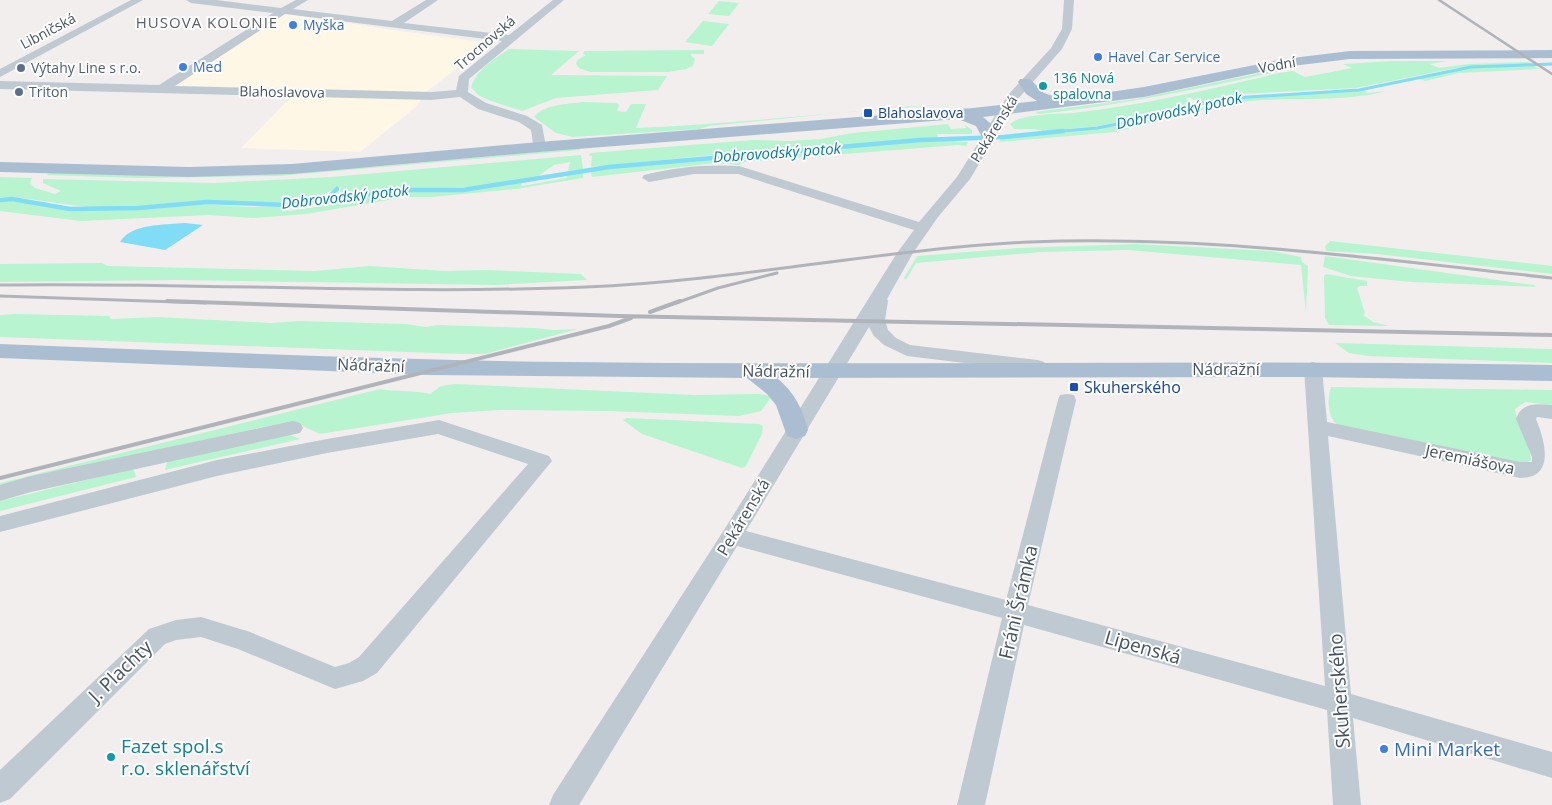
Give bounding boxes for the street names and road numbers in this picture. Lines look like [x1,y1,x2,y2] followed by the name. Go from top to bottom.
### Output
[17,8,79,53] street label: Libničská
[450,11,519,74] street label: Trocnovská
[1257,52,1297,77] street label: Vodní
[239,81,325,102] street label: Blahoslavova
[966,92,1022,166] street label: Pekárenská
[337,353,406,377] street label: Nádražní
[1192,358,1261,380] street label: Nádražní
[742,359,811,383] street label: Nádražní
[1421,438,1517,479] street label: Jeremiášova
[711,474,775,560] street label: Pekárenská
[992,542,1044,662] street label: Fráni Šrámka
[1102,624,1184,670] street label: Lipenská
[1322,633,1356,749] street label: Skuherského
[81,634,158,709] street label: J. Plachty

